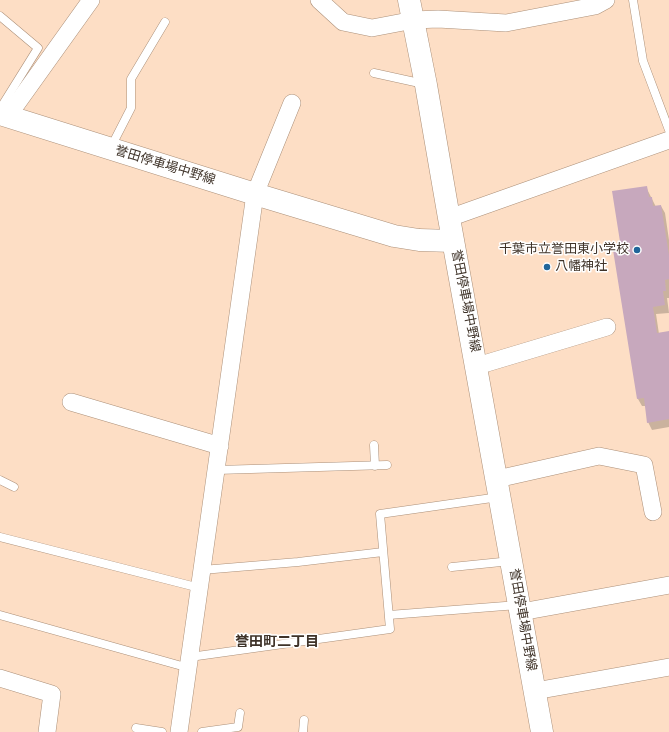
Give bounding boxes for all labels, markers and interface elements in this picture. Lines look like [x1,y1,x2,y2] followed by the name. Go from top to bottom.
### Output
[113,143,217,189] street label: 誉田停車場中野線
[499,242,629,258] place label: 千葉市立誉田東小学校
[632,245,642,255] marker: 千葉市立誉田東小学校
[447,248,483,354] street label: 誉田停車場中野線
[555,259,607,275] place label: 八幡神社
[542,262,552,272] marker: 八幡神社
[505,567,539,673] street label: 誉田停車場中野線
[235,635,319,651] district label: 誉田町二丁目

